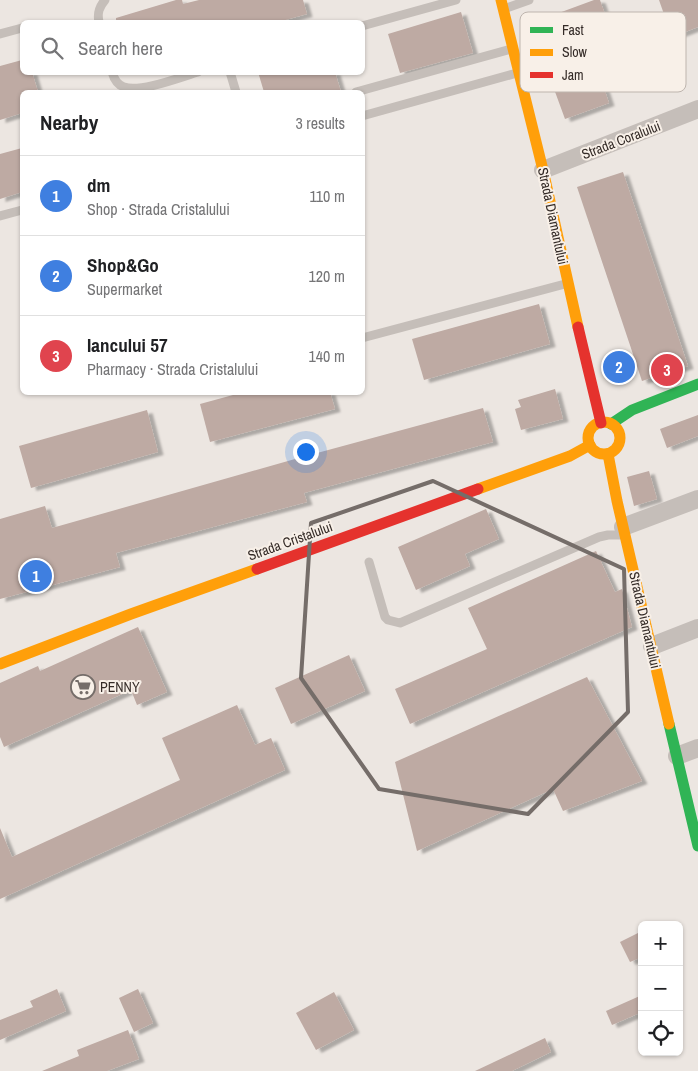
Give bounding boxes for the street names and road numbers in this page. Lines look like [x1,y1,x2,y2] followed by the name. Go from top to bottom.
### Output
[579,117,663,163] street label: Strada Coralului
[534,166,572,266] street label: Strada Diamantului
[245,517,335,565] street label: Strada Cristalului
[625,570,665,670] street label: Strada Diamantului

